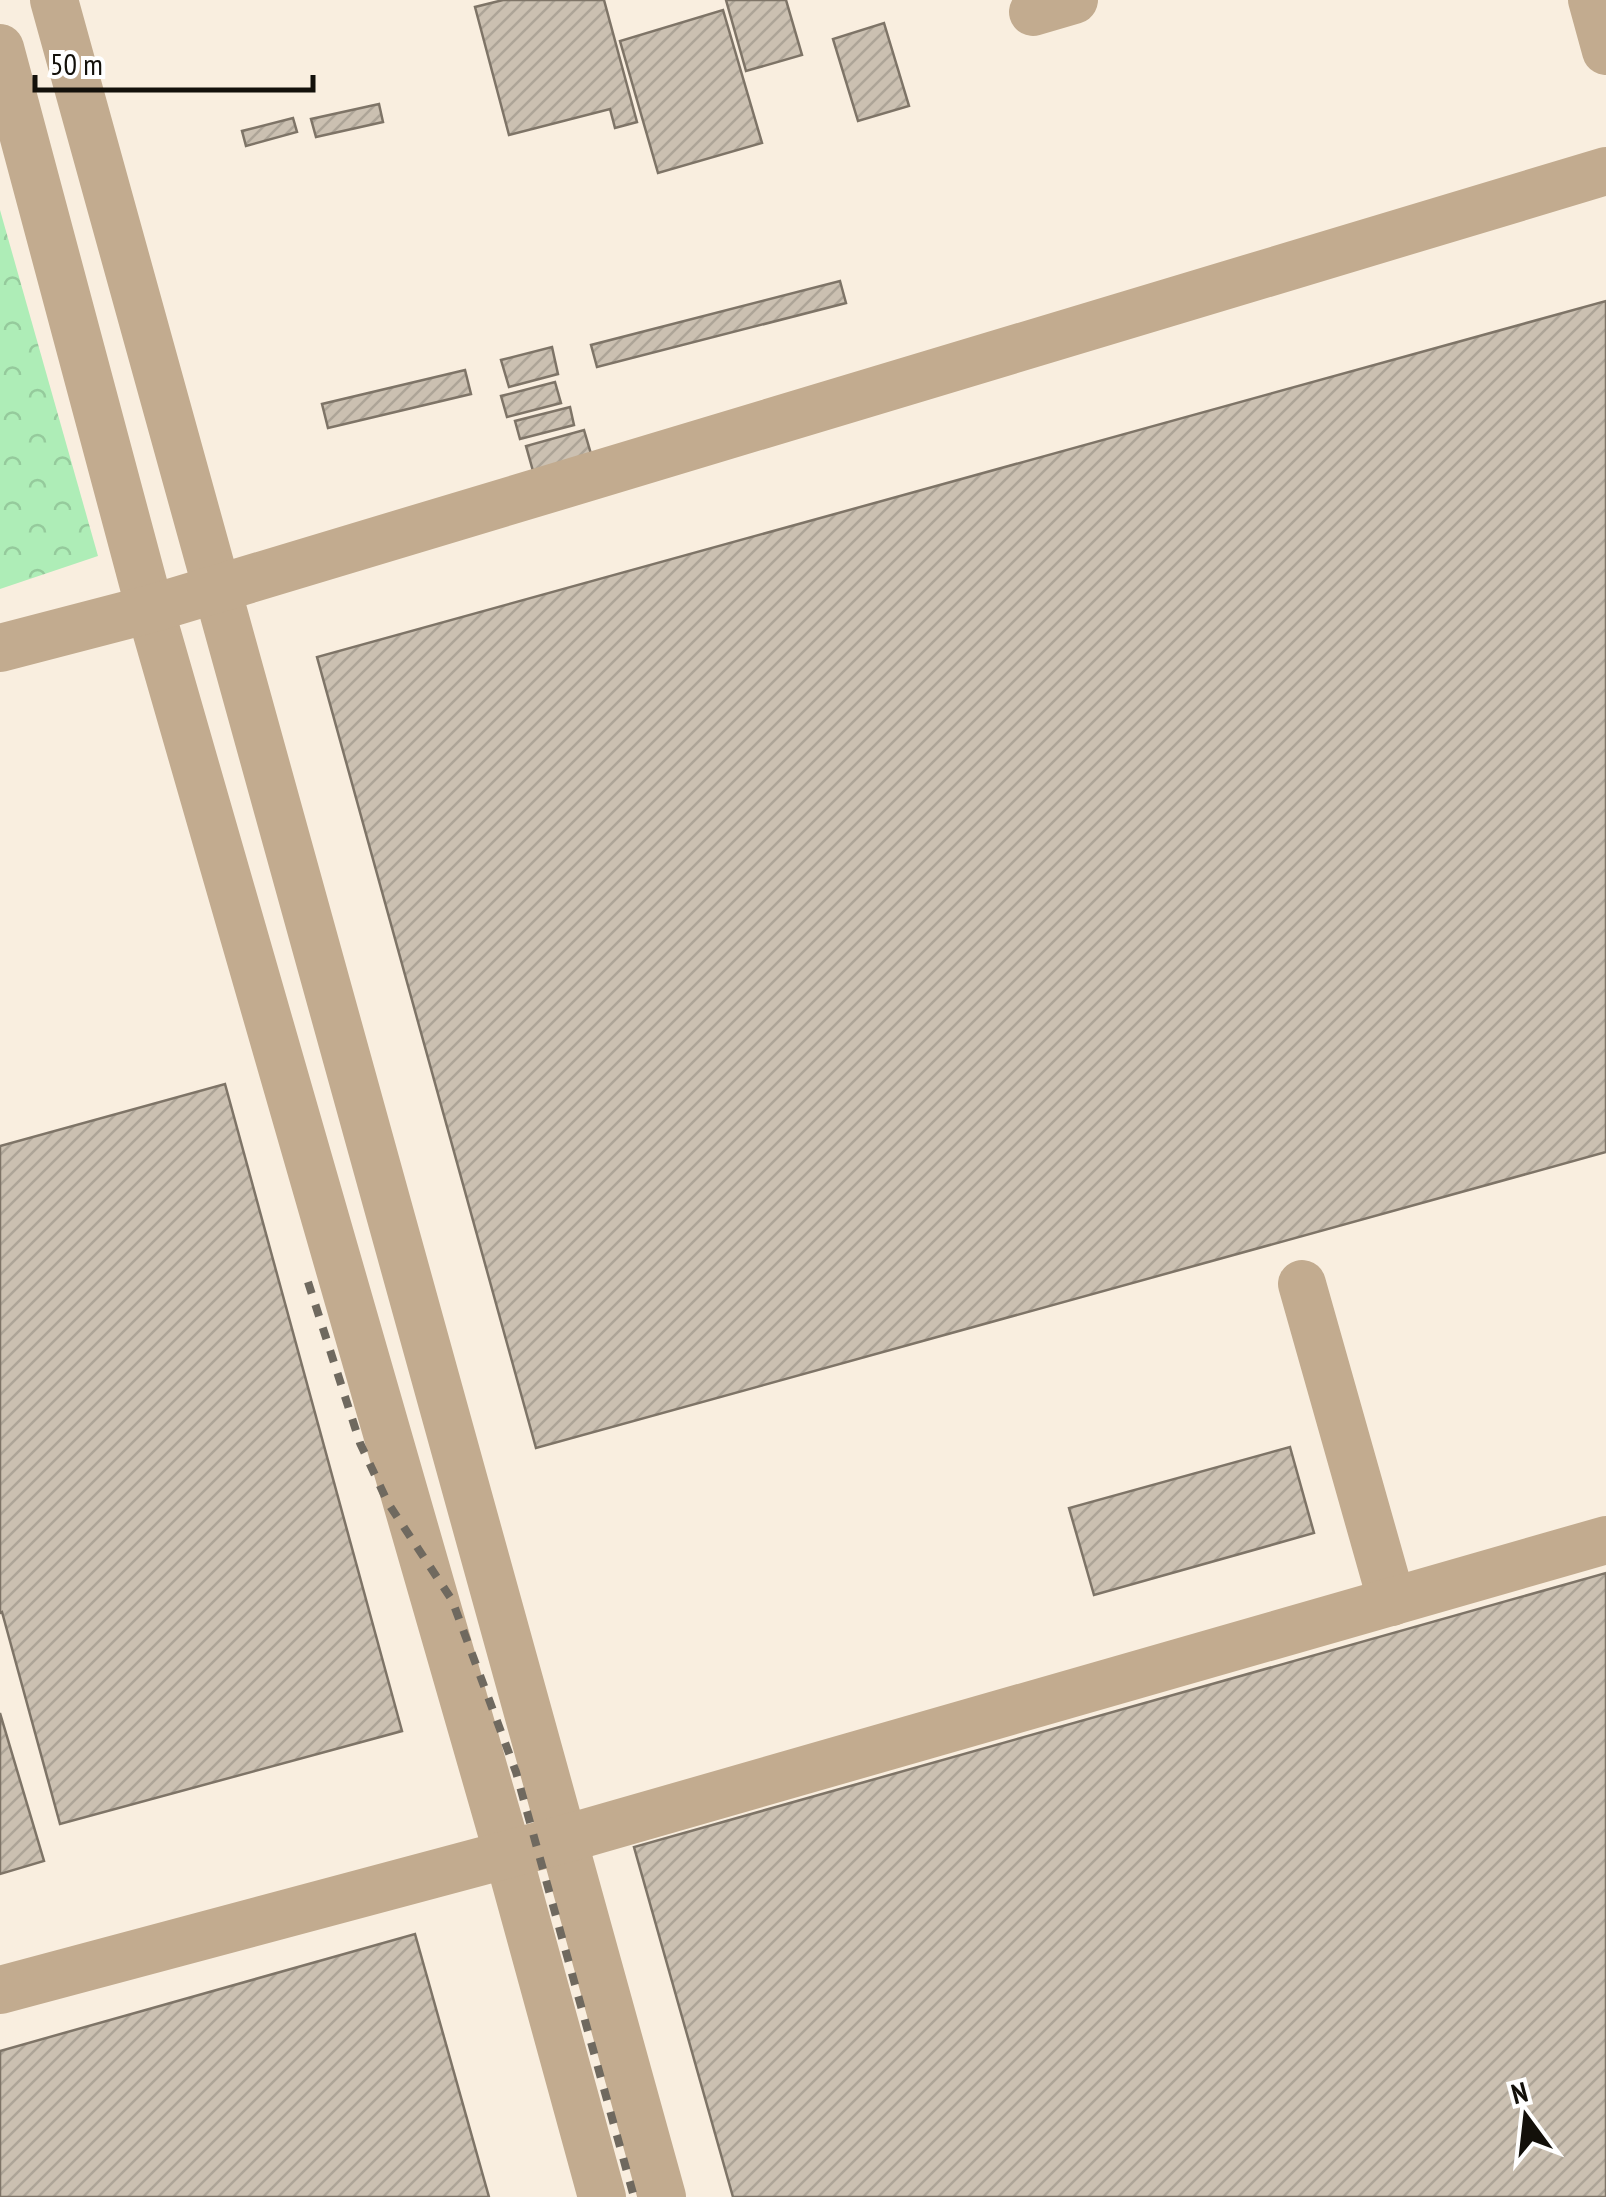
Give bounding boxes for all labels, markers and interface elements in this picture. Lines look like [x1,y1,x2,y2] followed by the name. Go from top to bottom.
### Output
[35,30,312,92] scale bar
[50,44,103,83] text: 50 m
[1476,2067,1576,2167] north arrow
[1507,2073,1531,2112] text: N

